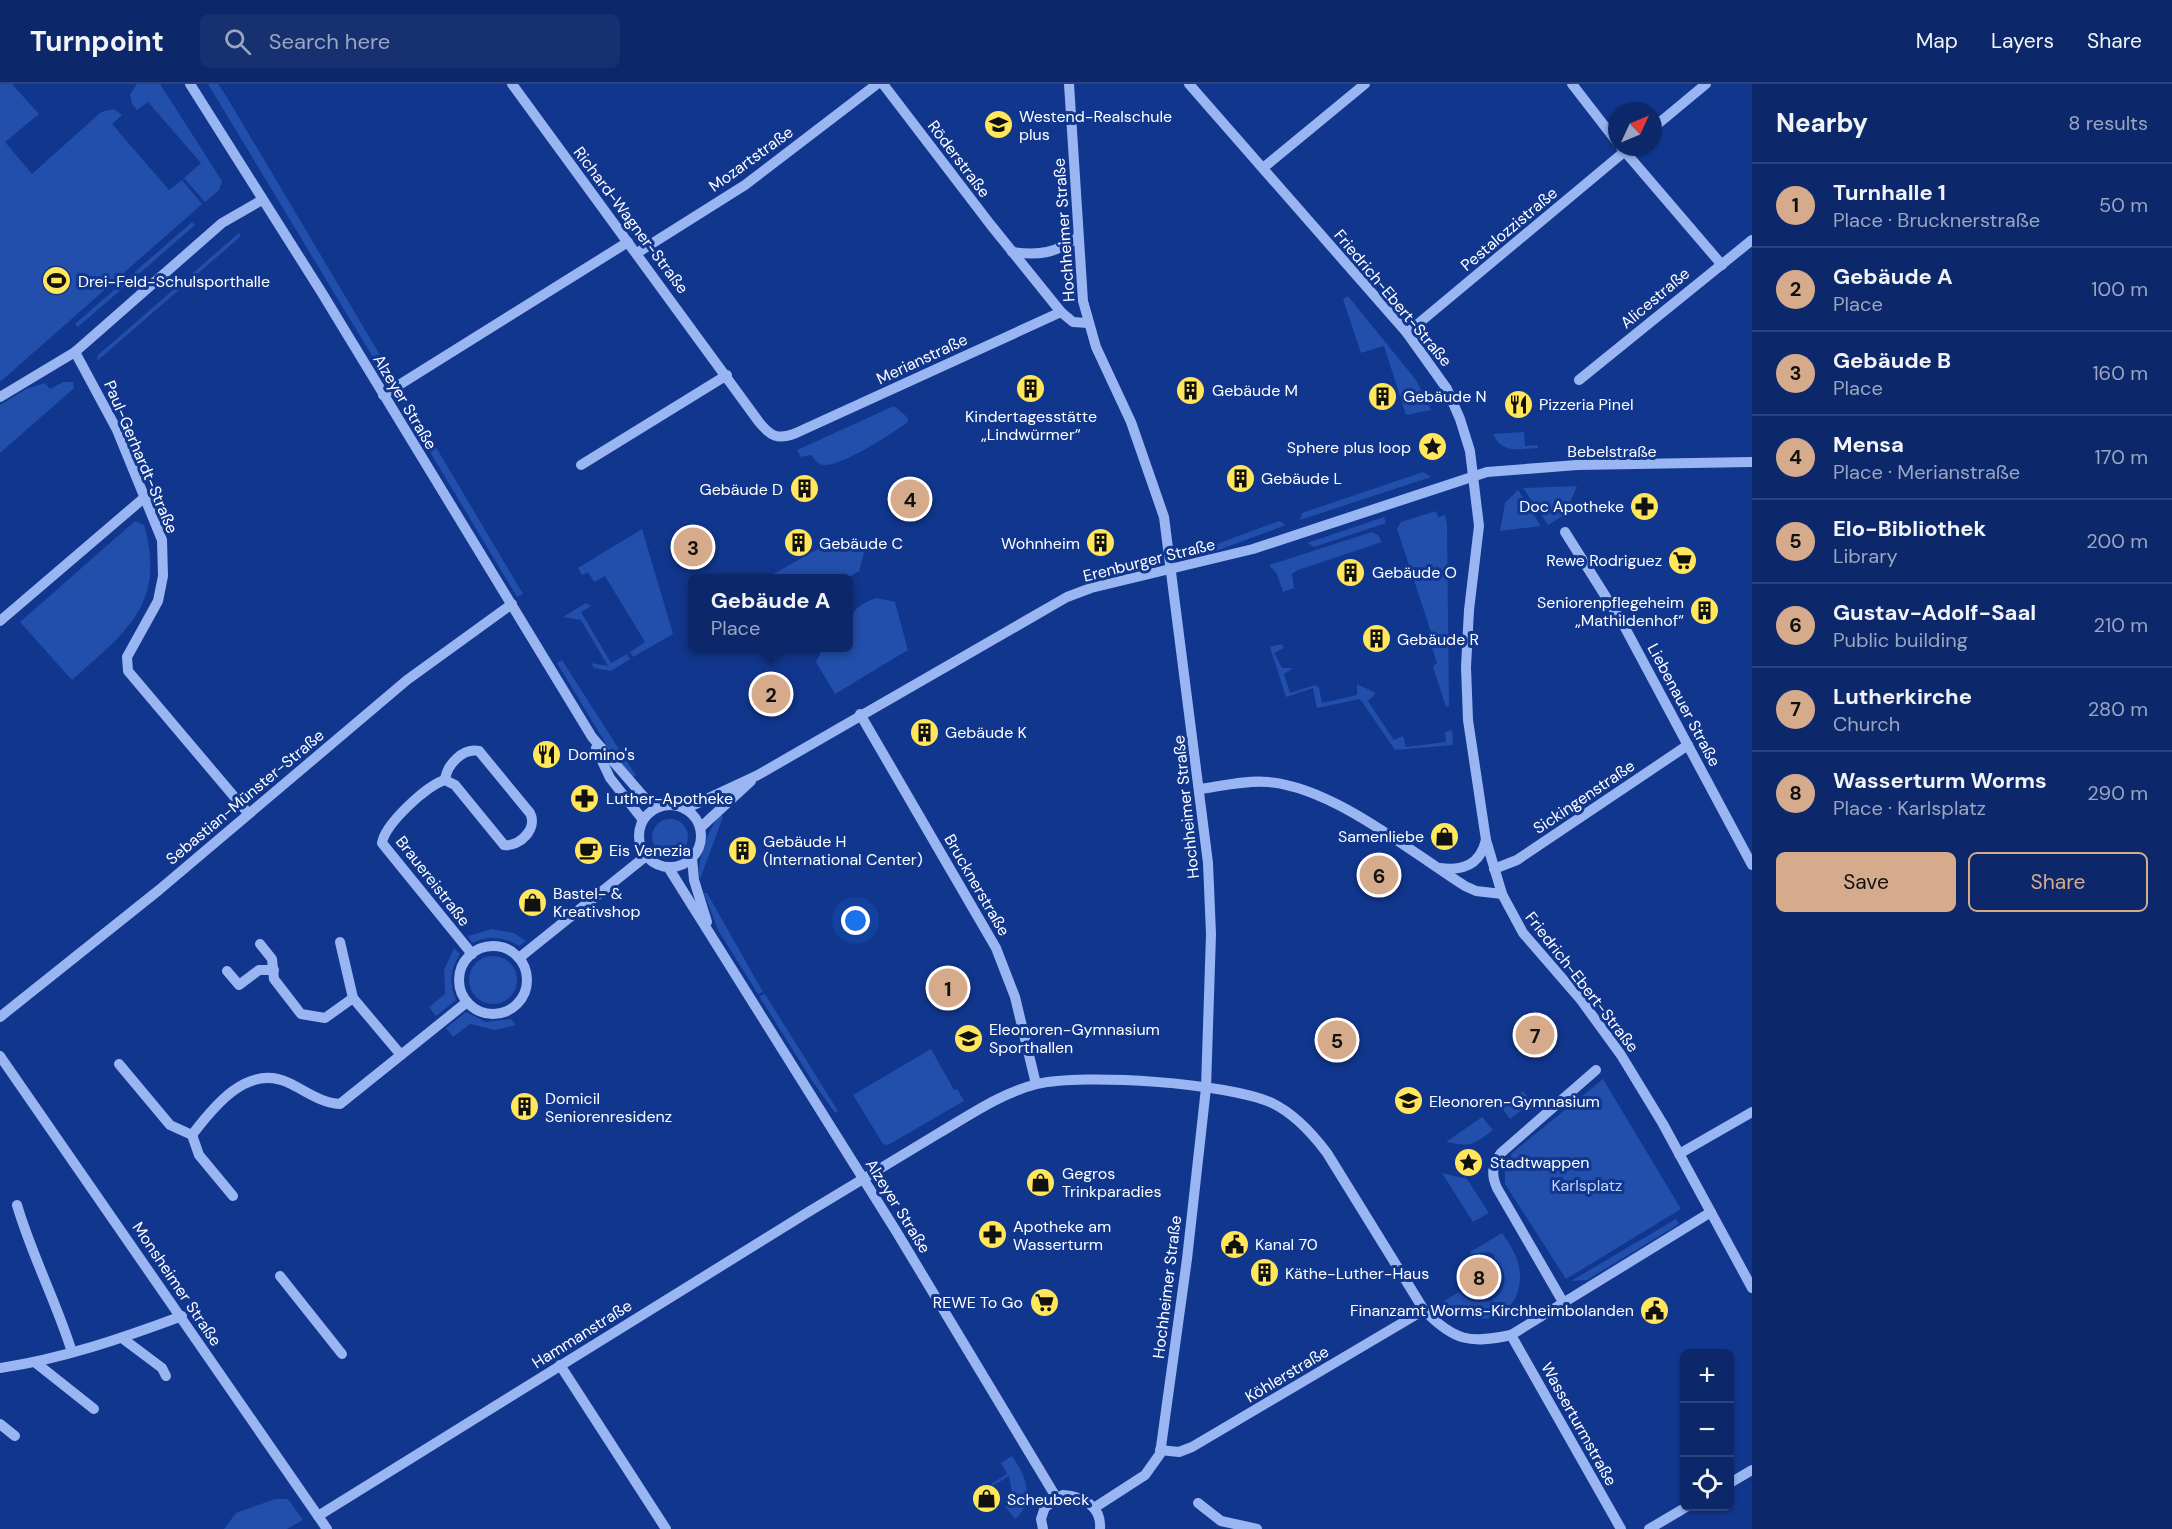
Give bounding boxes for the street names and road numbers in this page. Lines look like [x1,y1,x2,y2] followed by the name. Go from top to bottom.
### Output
[923,116,995,202] street label: Röderstraße
[705,121,797,197] street label: Mozartstraße
[569,142,693,298] street label: Richard-Wagner-Straße
[1049,157,1079,303] street label: Hochheimer Straße
[1456,182,1562,276] street label: Pestalozzistraße
[1329,225,1457,371] street label: Friedrich-Ebert-Straße
[1616,263,1694,333] street label: Alicestraße
[873,329,971,389] street label: Merianstraße
[368,351,442,453] street label: Alzeyer Straße
[99,377,183,537] street label: Paul-Gerhardt-Straße
[1567,441,1657,462] street label: Bebelstraße
[1081,533,1217,587] street label: Erenburger Straße
[1643,640,1725,770] street label: Liebenauer Straße
[162,725,328,869] street label: Sebastian-Münster-Straße
[1168,734,1204,880] street label: Hochheimer Straße
[1529,755,1639,839] street label: Sickingenstraße
[939,830,1015,940] street label: Brucknerstraße
[391,832,475,930] street label: Brauereistraße
[1521,907,1643,1057] street label: Friedrich-Ebert-Straße
[861,1155,935,1257] street label: Alzeyer Straße
[1148,1214,1186,1360] street label: Hochheimer Straße
[128,1218,226,1350] street label: Monsheimer Straße
[528,1295,636,1373] street label: Hammanstraße
[1241,1341,1333,1407] street label: Köhlerstraße
[1536,1359,1622,1489] street label: Wasserturmstraße

